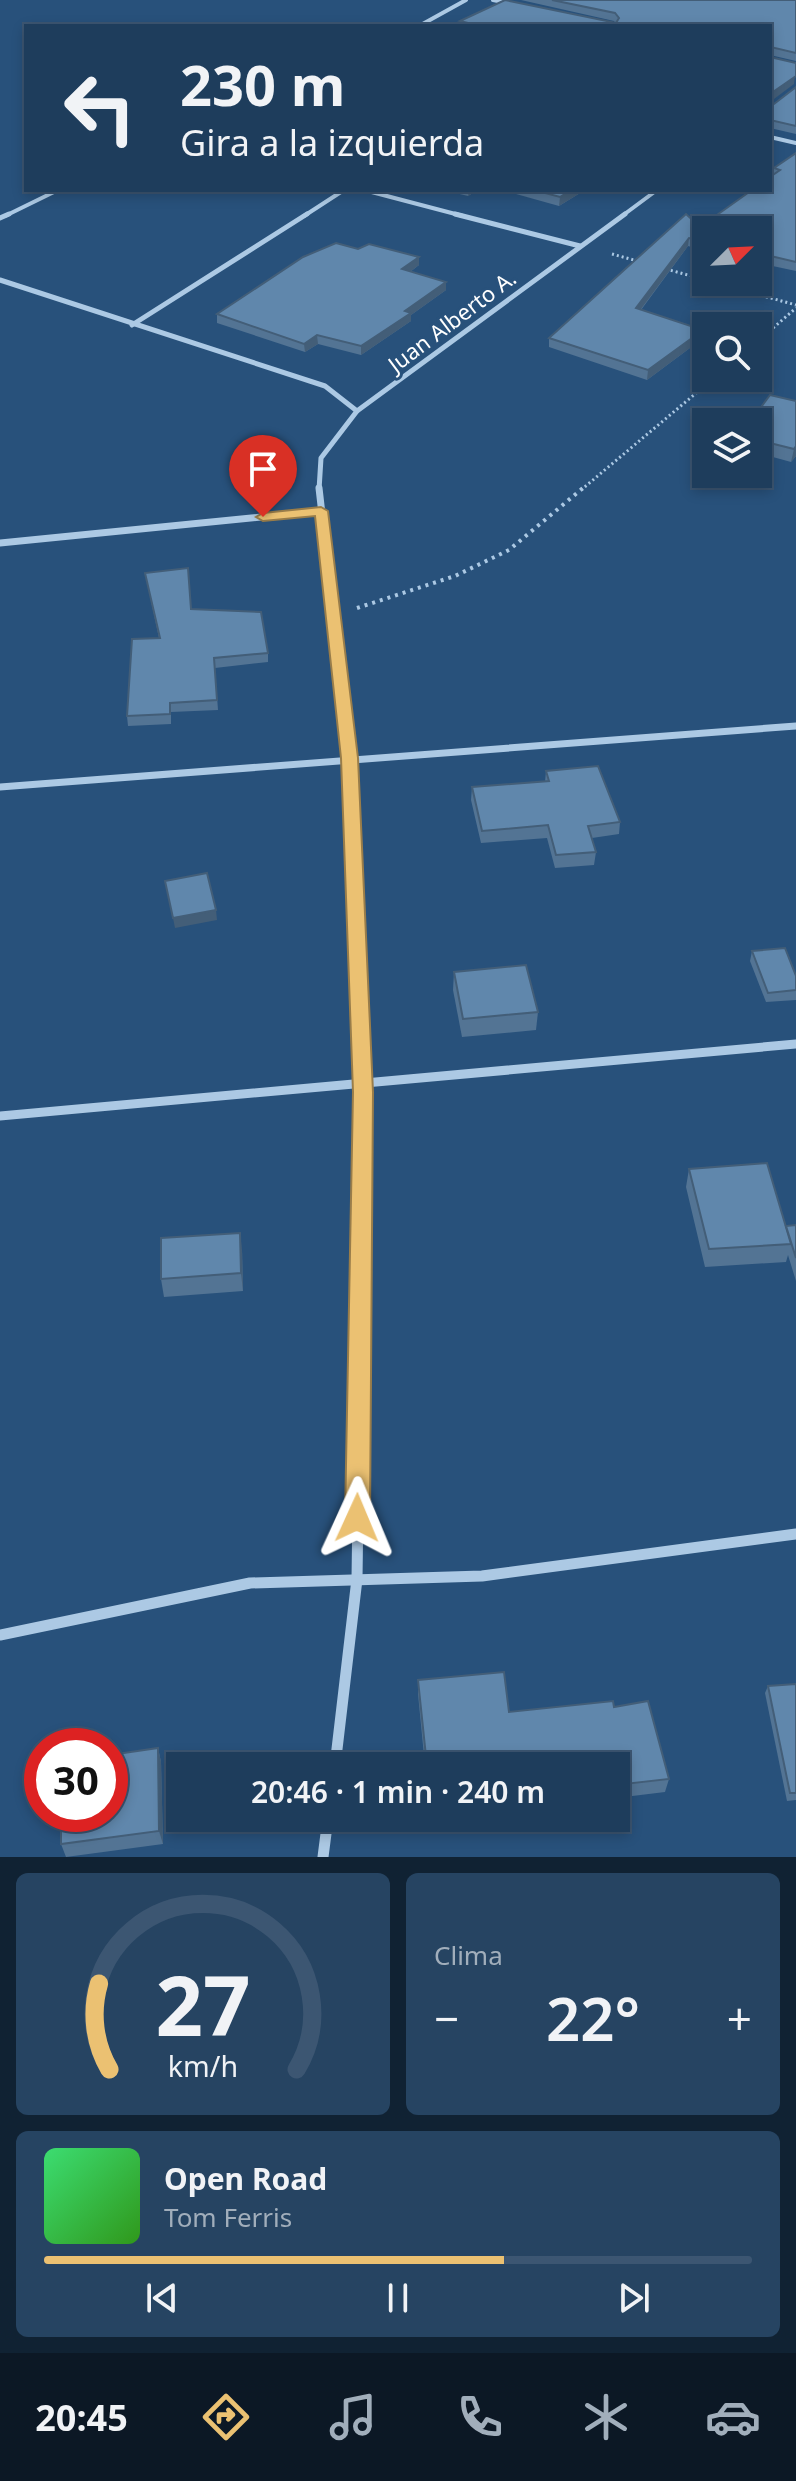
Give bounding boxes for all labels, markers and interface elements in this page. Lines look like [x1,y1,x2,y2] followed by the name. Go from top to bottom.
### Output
[180,46,345,122] text: 230 m
[48,56,152,160] icon: left
[180,118,484,167] text: Gira a la izquierda
[692,216,772,296] north arrow
[692,216,772,488] map controls
[380,262,522,379] street label: Juan Alberto A.
[692,312,772,392] button: search
[692,408,772,488] button: layers
[229,435,297,517] pin
[241,447,285,491] icon: arrive
[315,1476,399,1560] position arrow
[24,1728,128,1832] speed limit sign: 30
[251,1771,545,1812] text: 20:46 · 1 min · 240 m
[434,1937,503,1973] text: Clima
[155,1947,251,2060] text: 27
[546,1977,640,2059] text: 22°
[434,1988,459,2048] text: −
[727,1988,752,2048] text: +
[168,2046,238,2085] text: km/h
[164,2158,327,2199] text: Open Road
[164,2199,292,2235] text: Tom Ferris
[140,2276,184,2320] icon: previous
[376,2276,420,2320] icon: pause
[612,2276,656,2320] icon: next
[198,2389,254,2445] icon: directions
[325,2389,381,2445] icon: music
[452,2389,508,2445] icon: phone
[578,2389,634,2445] icon: climate
[705,2389,761,2445] icon: car
[35,2393,128,2442] text: 20:45

